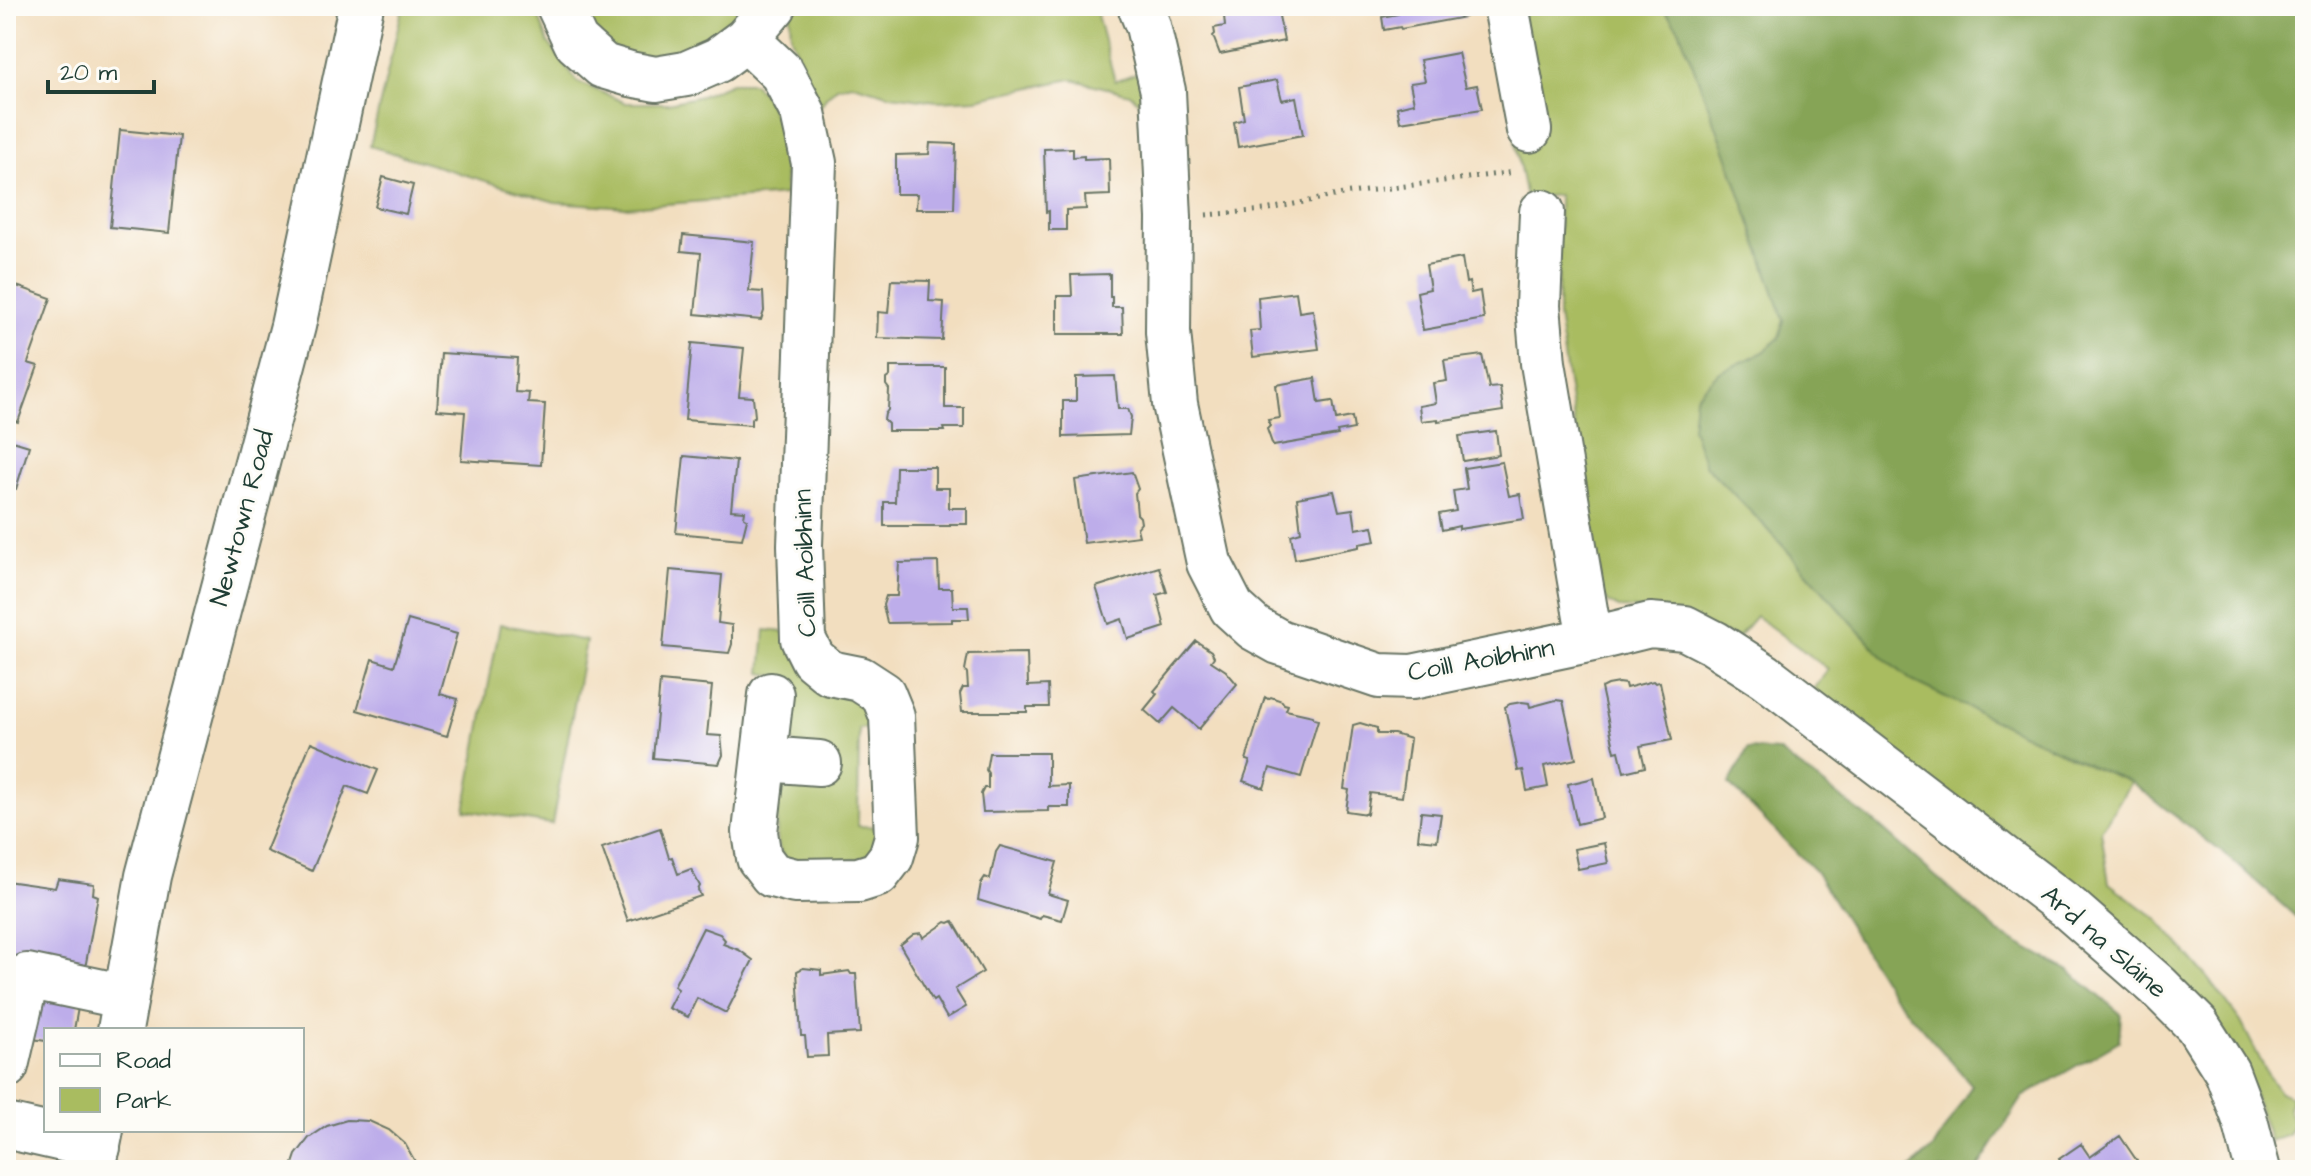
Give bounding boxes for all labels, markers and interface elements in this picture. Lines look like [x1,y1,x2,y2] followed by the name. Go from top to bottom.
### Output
[48,44,154,94] scale bar
[60,56,117,90] text: 20 m
[201,426,283,610] street label: Newtown Road
[784,488,826,638] street label: Coill Aoibhinn
[1405,629,1557,691] street label: Coill Aoibhinn
[2033,877,2175,1007] street label: Ard na Sláine
[44,1028,304,1132] legend
[116,1044,171,1078] text: Road
[116,1084,172,1118] text: Park

